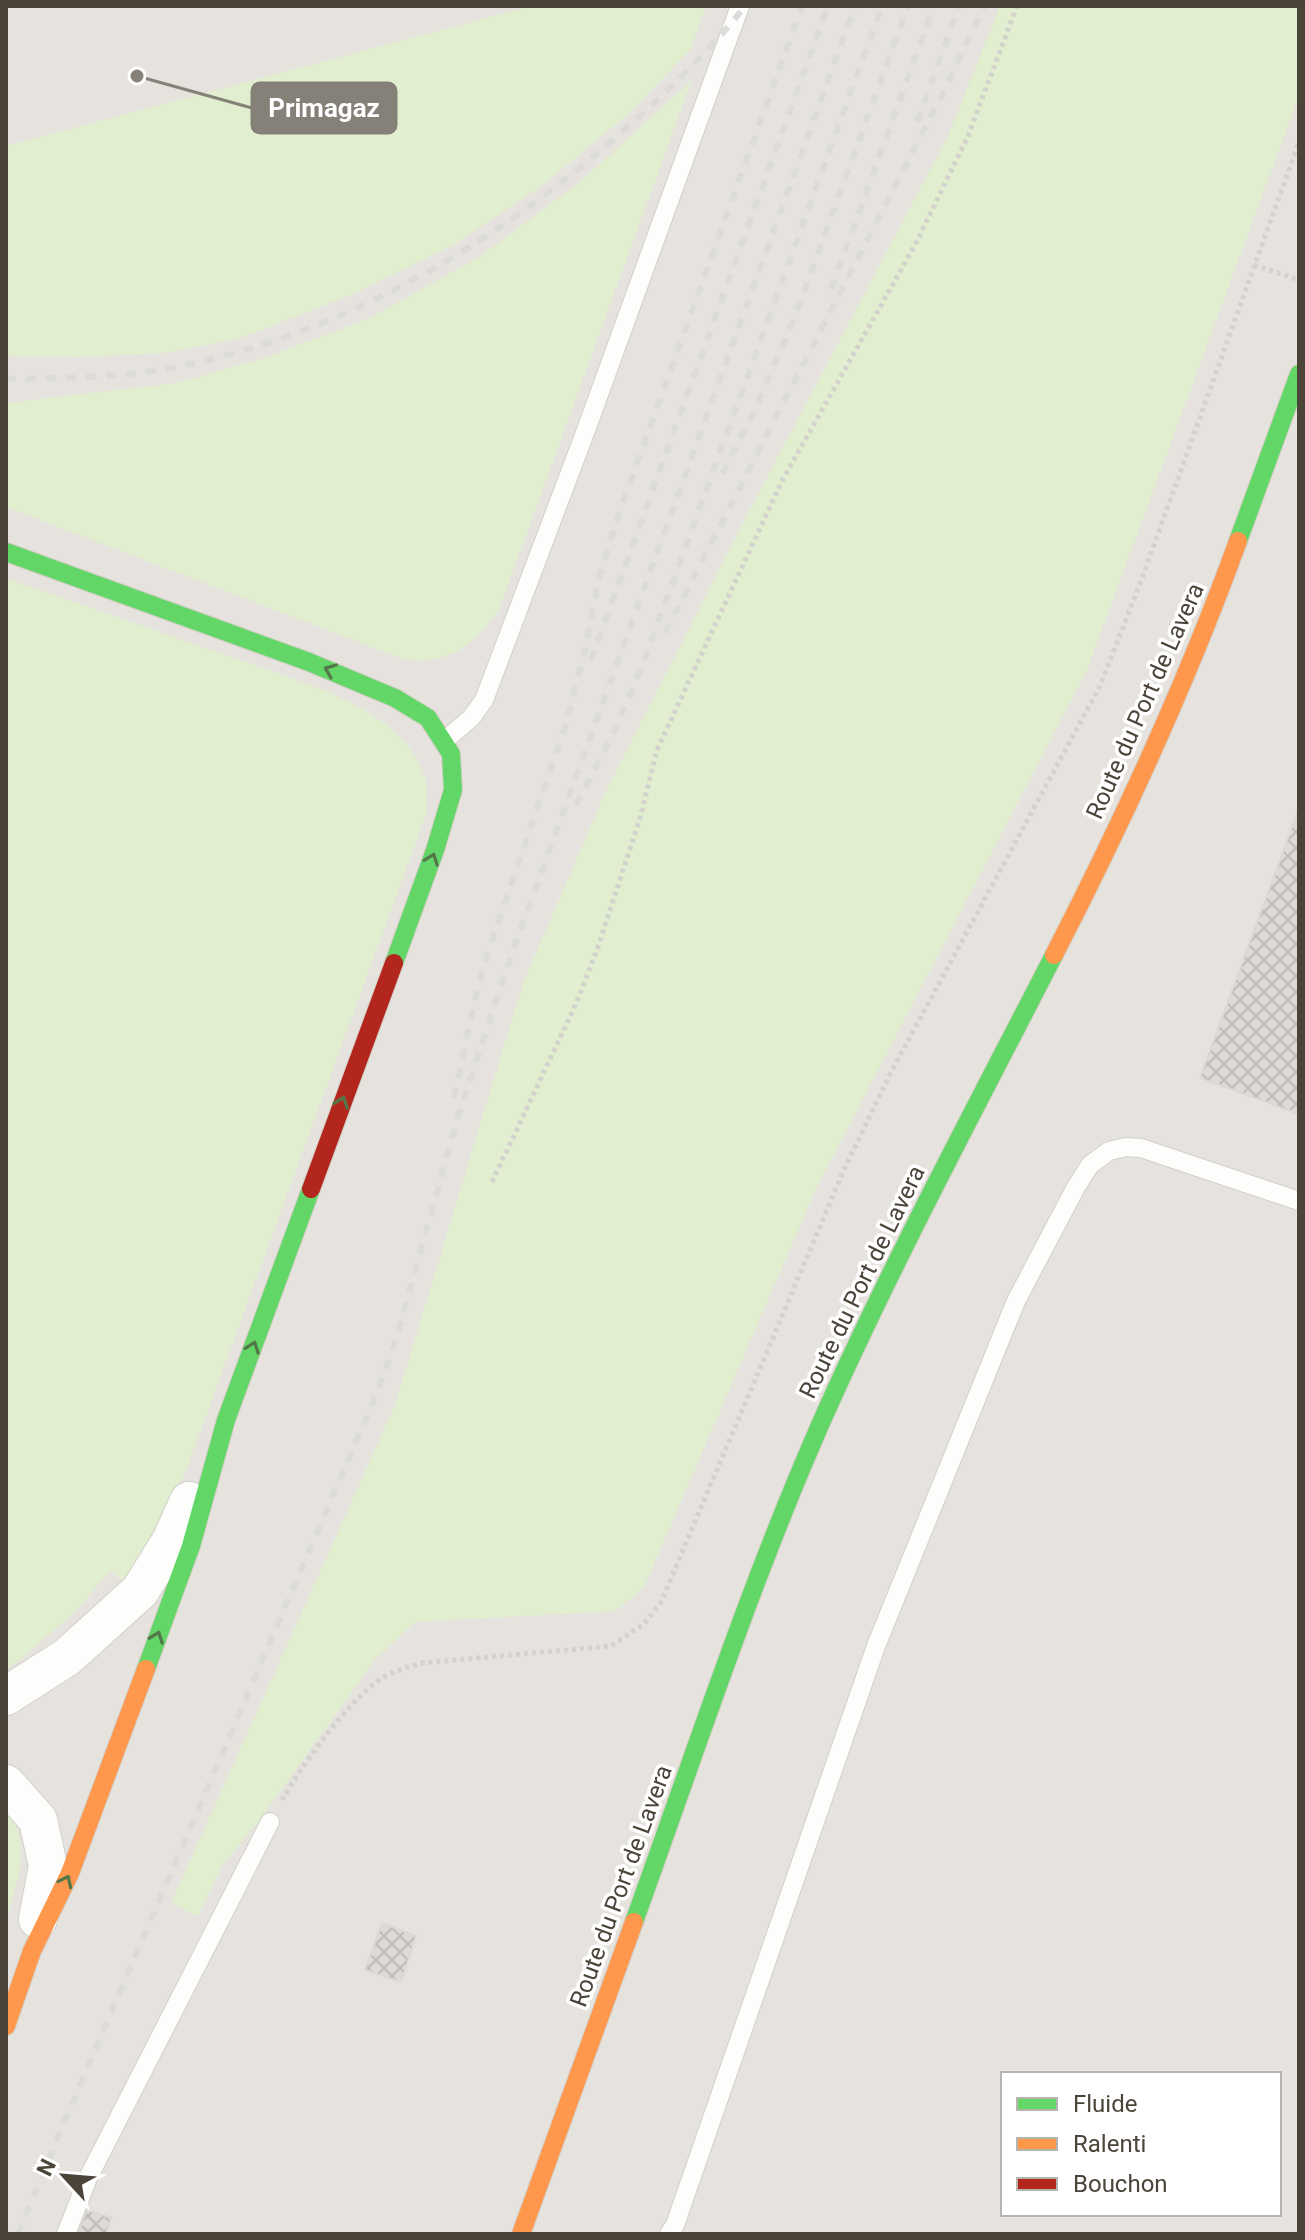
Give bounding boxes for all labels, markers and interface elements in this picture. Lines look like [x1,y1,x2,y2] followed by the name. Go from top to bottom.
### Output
[252,83,396,133] callout: Primagaz
[268,93,380,123] text: Primagaz
[1080,579,1210,823] street label: Route du Port de Lavera
[324,664,338,680] one-way arrow
[422,852,439,866] one-way arrow
[332,1096,348,1110] one-way arrow
[794,1161,930,1403] street label: Route du Port de Lavera
[243,1340,259,1354] one-way arrow
[147,1631,164,1645] one-way arrow
[564,1761,678,2011] street label: Route du Port de Lavera
[57,1874,73,1889] one-way arrow
[1001,2072,1281,2216] legend
[1073,2090,1137,2118] text: Fluide
[1073,2130,1146,2158] text: Ralenti
[24,2136,104,2216] north arrow
[32,2155,61,2180] text: N
[1073,2170,1168,2198] text: Bouchon

